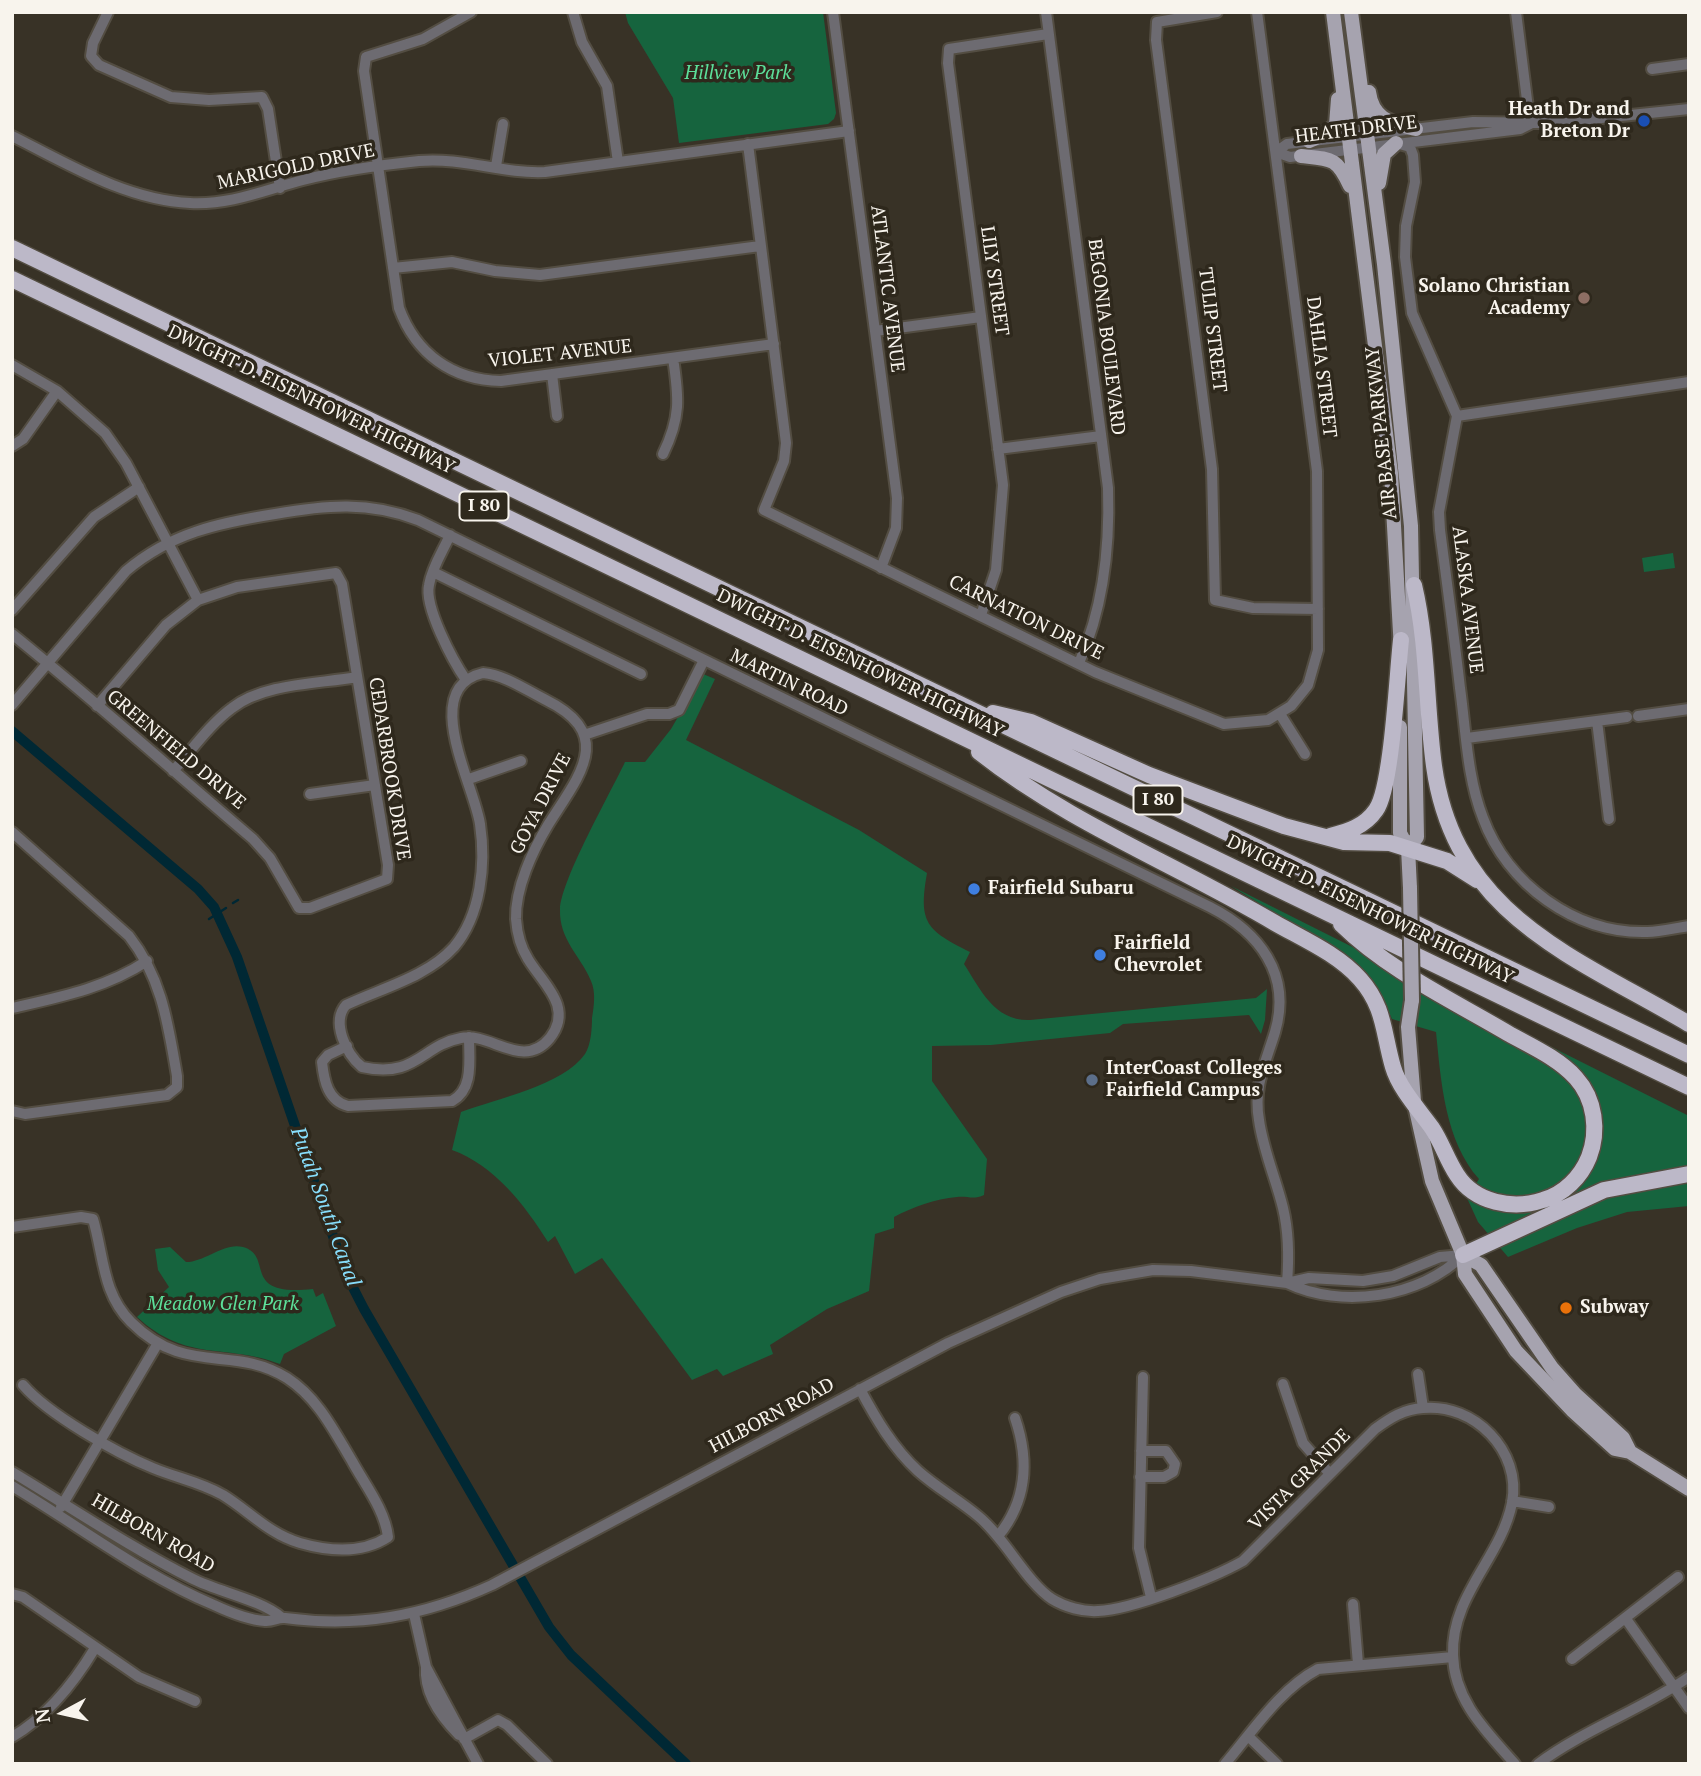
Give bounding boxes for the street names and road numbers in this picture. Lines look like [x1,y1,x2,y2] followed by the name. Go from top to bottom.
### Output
[1294,111,1418,149] street label: HEATH DRIVE
[215,139,377,195] street label: MARIGOLD DRIVE
[865,204,909,374] street label: ATLANTIC AVENUE
[975,225,1013,337] street label: LILY STREET
[1083,238,1129,436] street label: BEGONIA BOULEVARD
[1193,266,1231,394] street label: TULIP STREET
[1301,295,1341,439] street label: DAHLIA STREET
[164,320,458,480] street label: DWIGHT D. EISENHOWER HIGHWAY
[487,335,633,373] street label: VIOLET AVENUE
[1362,345,1402,521] street label: AIR BASE PARKWAY
[460,492,508,520] road number: I 80
[1447,525,1487,675] street label: ALASKA AVENUE
[945,571,1107,665] street label: CARNATION DRIVE
[713,584,1007,744] street label: DWIGHT D. EISENHOWER HIGHWAY
[726,645,852,721] street label: MARTIN ROAD
[363,676,415,862] street label: CEDARBROOK DRIVE
[102,685,250,815] street label: GREENFIELD DRIVE
[506,749,576,859] street label: GOYA DRIVE
[1134,786,1182,814] road number: I 80
[1223,830,1517,990] street label: DWIGHT D. EISENHOWER HIGHWAY
[706,1373,838,1459] street label: HILBORN ROAD
[1244,1424,1356,1536] street label: VISTA GRANDE
[87,1490,219,1578] street label: HILBORN ROAD

